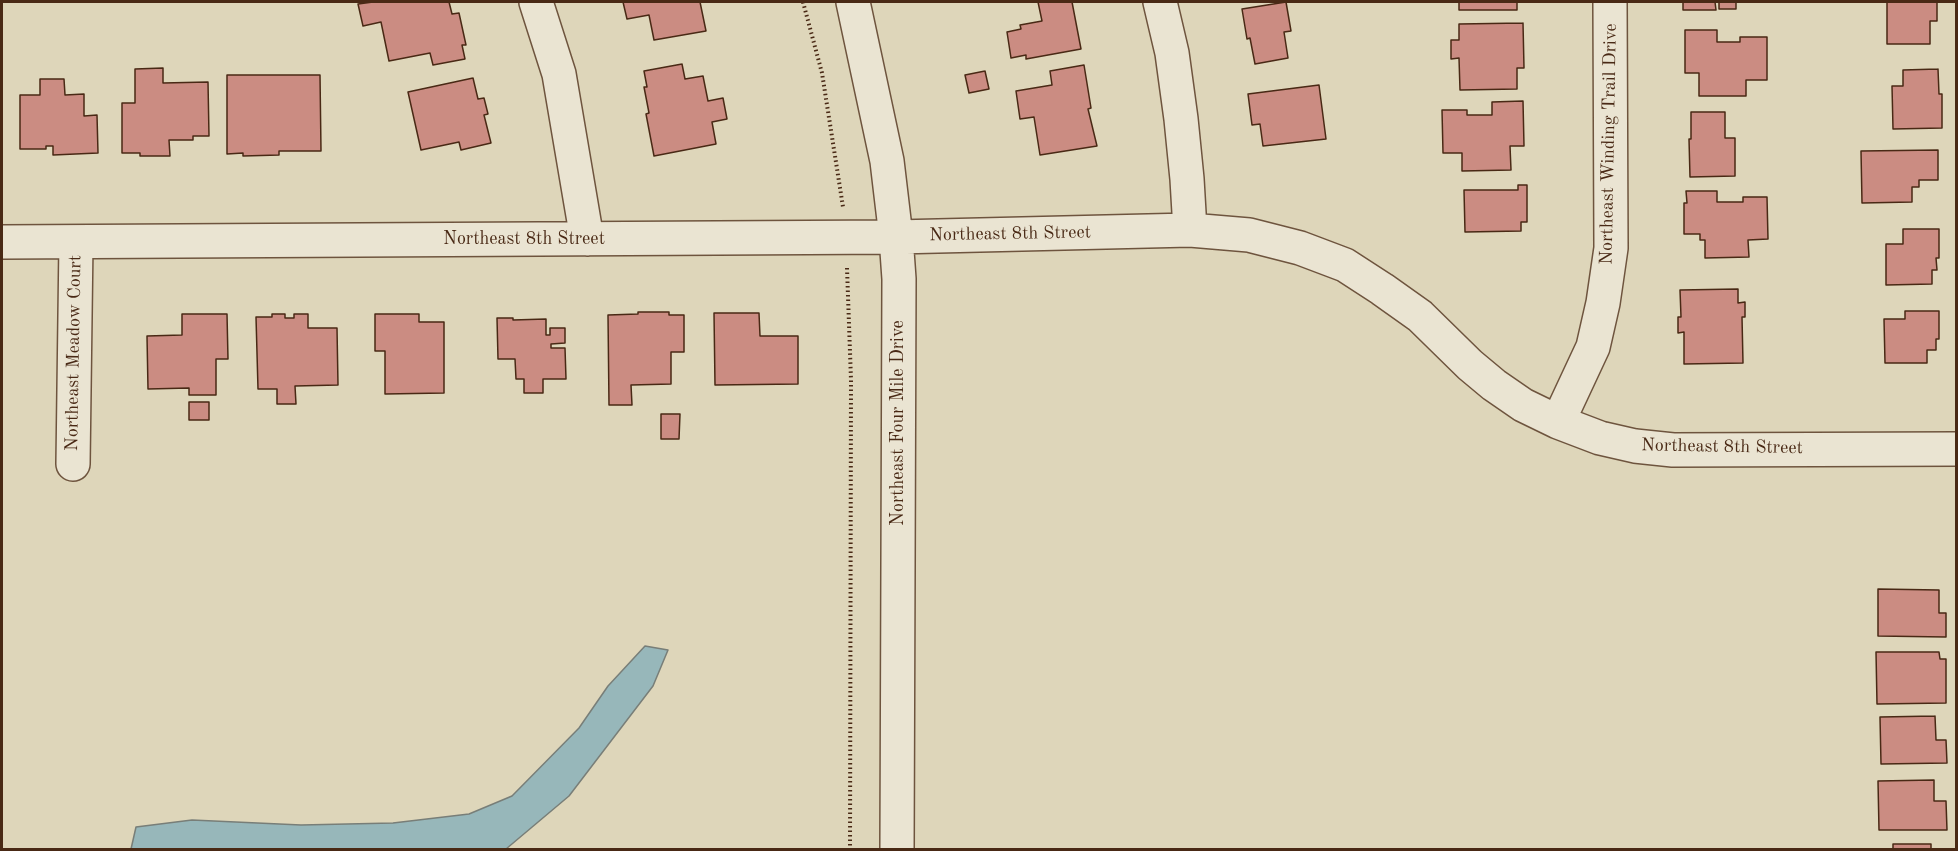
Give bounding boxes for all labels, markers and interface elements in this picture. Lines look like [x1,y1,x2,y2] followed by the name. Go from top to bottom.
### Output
[1596,23,1622,265] street label: Northeast Winding Trail Drive
[929,222,1091,246] street label: Northeast 8th Street
[443,228,605,250] street label: Northeast 8th Street
[61,255,87,451] street label: Northeast Meadow Court
[887,320,909,526] street label: Northeast Four Mile Drive
[1641,435,1803,459] street label: Northeast 8th Street

